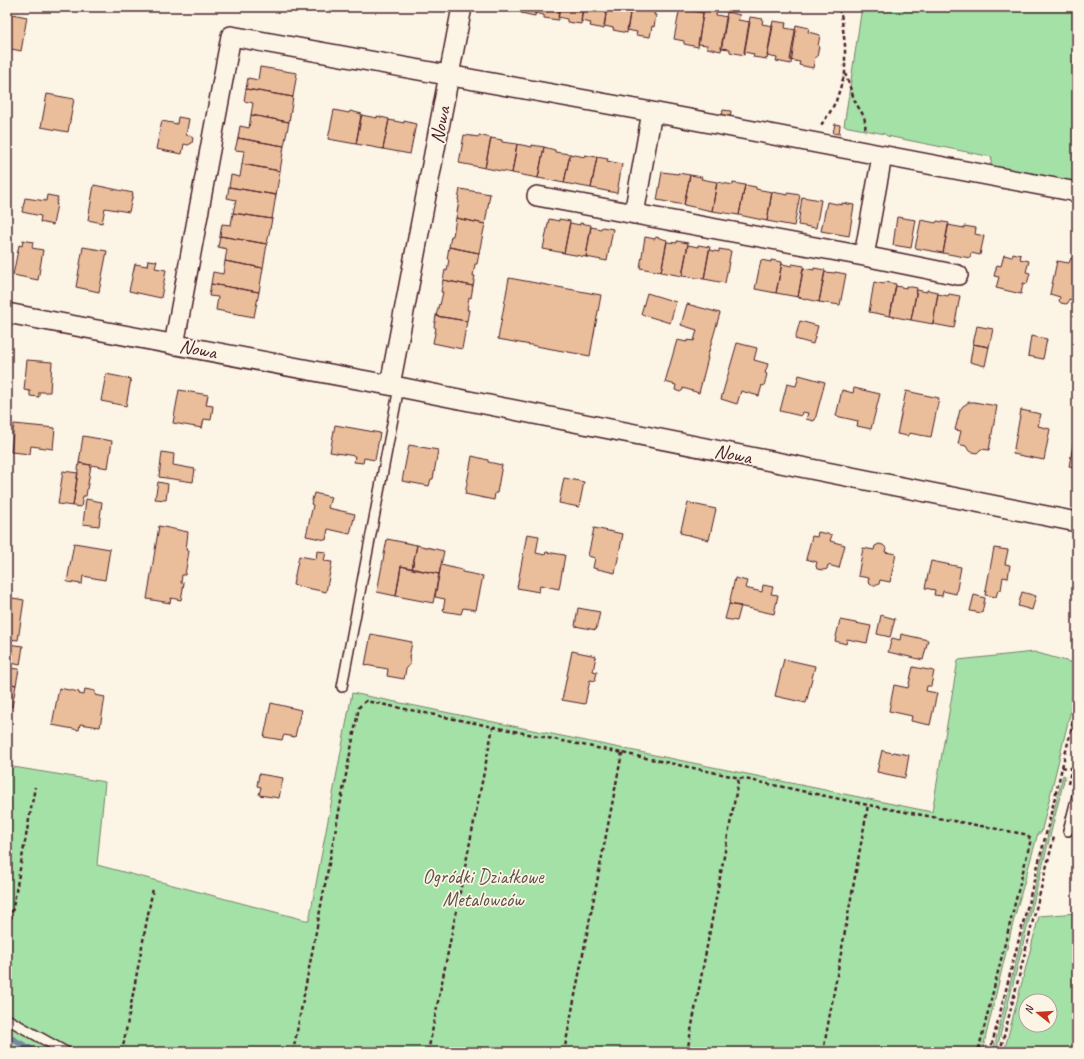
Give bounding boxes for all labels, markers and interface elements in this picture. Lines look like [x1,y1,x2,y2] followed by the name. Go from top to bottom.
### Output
[424,102,456,146] street label: Nowa
[177,333,221,365] street label: Nowa
[712,438,756,470] street label: Nowa
[422,864,545,912] park label: Ogródki Działkowe Metalowców
[1018,993,1058,1033] north arrow
[1021,1003,1037,1015] text: N

